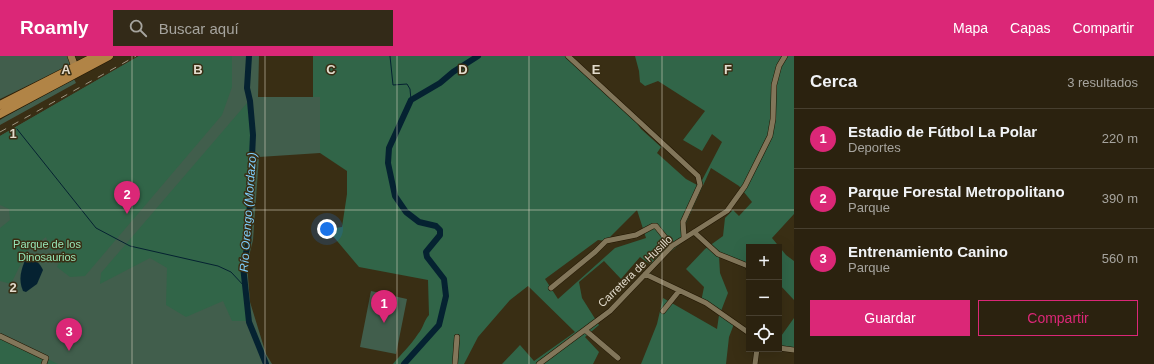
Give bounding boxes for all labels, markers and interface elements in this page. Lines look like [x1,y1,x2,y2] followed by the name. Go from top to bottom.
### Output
[113,10,393,46] search box
[20,17,89,38] text: Roamly
[127,17,149,39] icon: search
[159,20,239,37] text: Buscar aquí
[953,20,988,36] text: Mapa
[1010,20,1051,36] text: Capas
[1073,20,1134,36] text: Compartir
[61,62,71,77] text: A
[193,62,203,77] text: B
[326,62,336,77] text: C
[458,62,468,77] text: D
[592,62,601,77] text: E
[724,62,732,77] text: F
[810,72,857,91] text: Cerca
[1067,75,1138,90] text: 3 resultados
[848,123,1037,140] text: Estadio de Fútbol La Polar
[9,126,17,141] text: 1
[819,131,827,146] text: 1
[1102,131,1138,146] text: 220 m
[848,140,901,155] text: Deportes
[237,152,259,272] water label: Río Orengo (Mordazo)
[114,181,140,214] pin: 2
[848,183,1065,200] text: Parque Forestal Metropolitano
[819,191,827,206] text: 2
[1102,191,1138,206] text: 390 m
[848,200,890,215] text: Parque
[317,219,337,239] your location
[596,233,674,309] street label: Carretera de Husillo
[13,238,81,263] park label: Parque de los Dinosaurios
[848,243,1008,260] text: Entrenamiento Canino
[746,244,782,352] map controls
[746,244,782,280] button: +
[819,251,827,266] text: 3
[1102,251,1138,266] text: 560 m
[848,260,890,275] text: Parque
[9,280,17,295] text: 2
[746,280,782,316] button: −
[371,290,397,323] pin: 1
[810,300,970,336] button: Guardar
[978,300,1138,336] button: Compartir
[746,316,782,352] button: locate
[56,318,82,351] pin: 3

